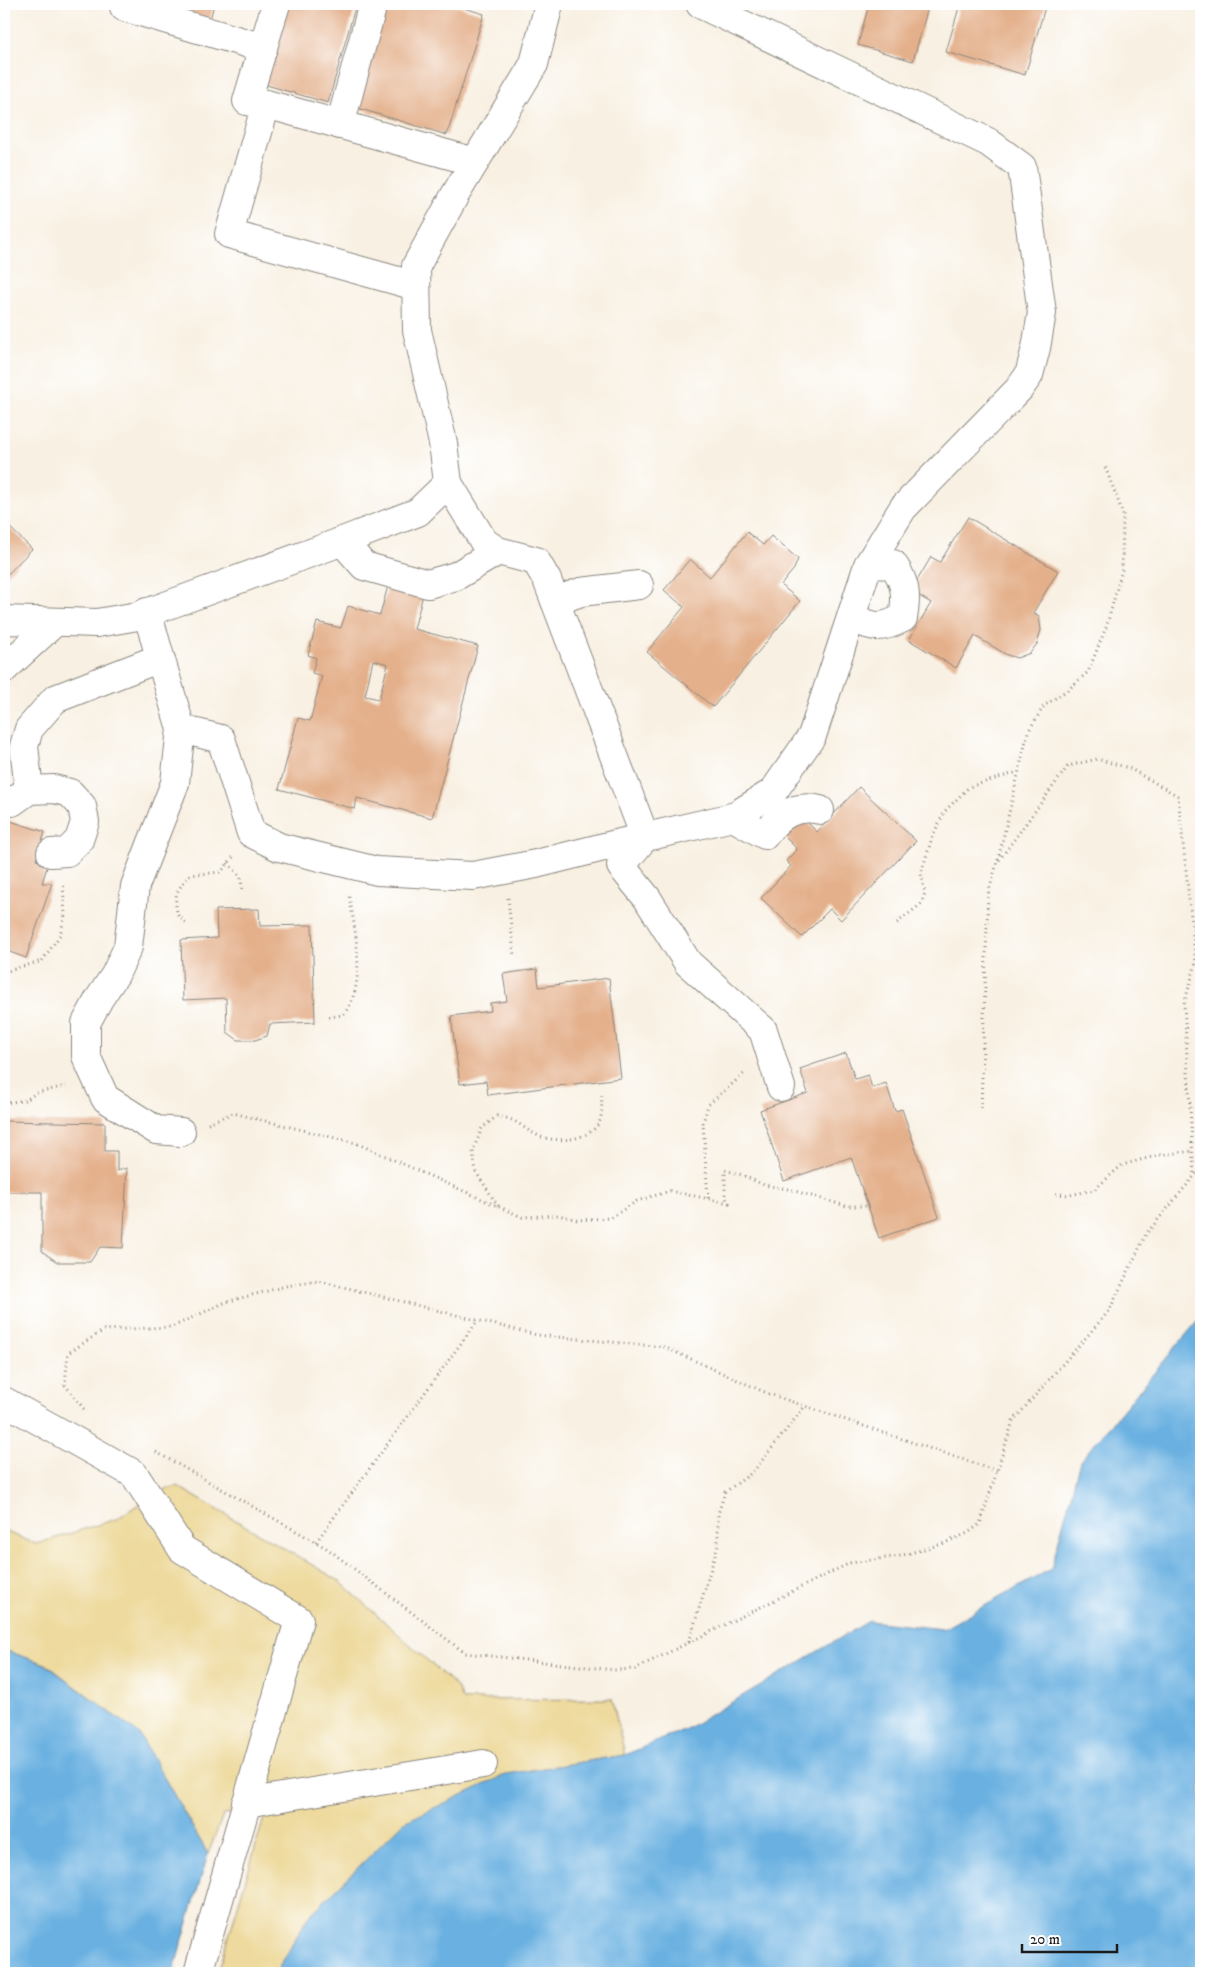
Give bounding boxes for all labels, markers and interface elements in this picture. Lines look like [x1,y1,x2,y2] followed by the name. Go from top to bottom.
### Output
[1022,1922,1118,1954] scale bar
[1030,1930,1060,1949] text: 20 m

